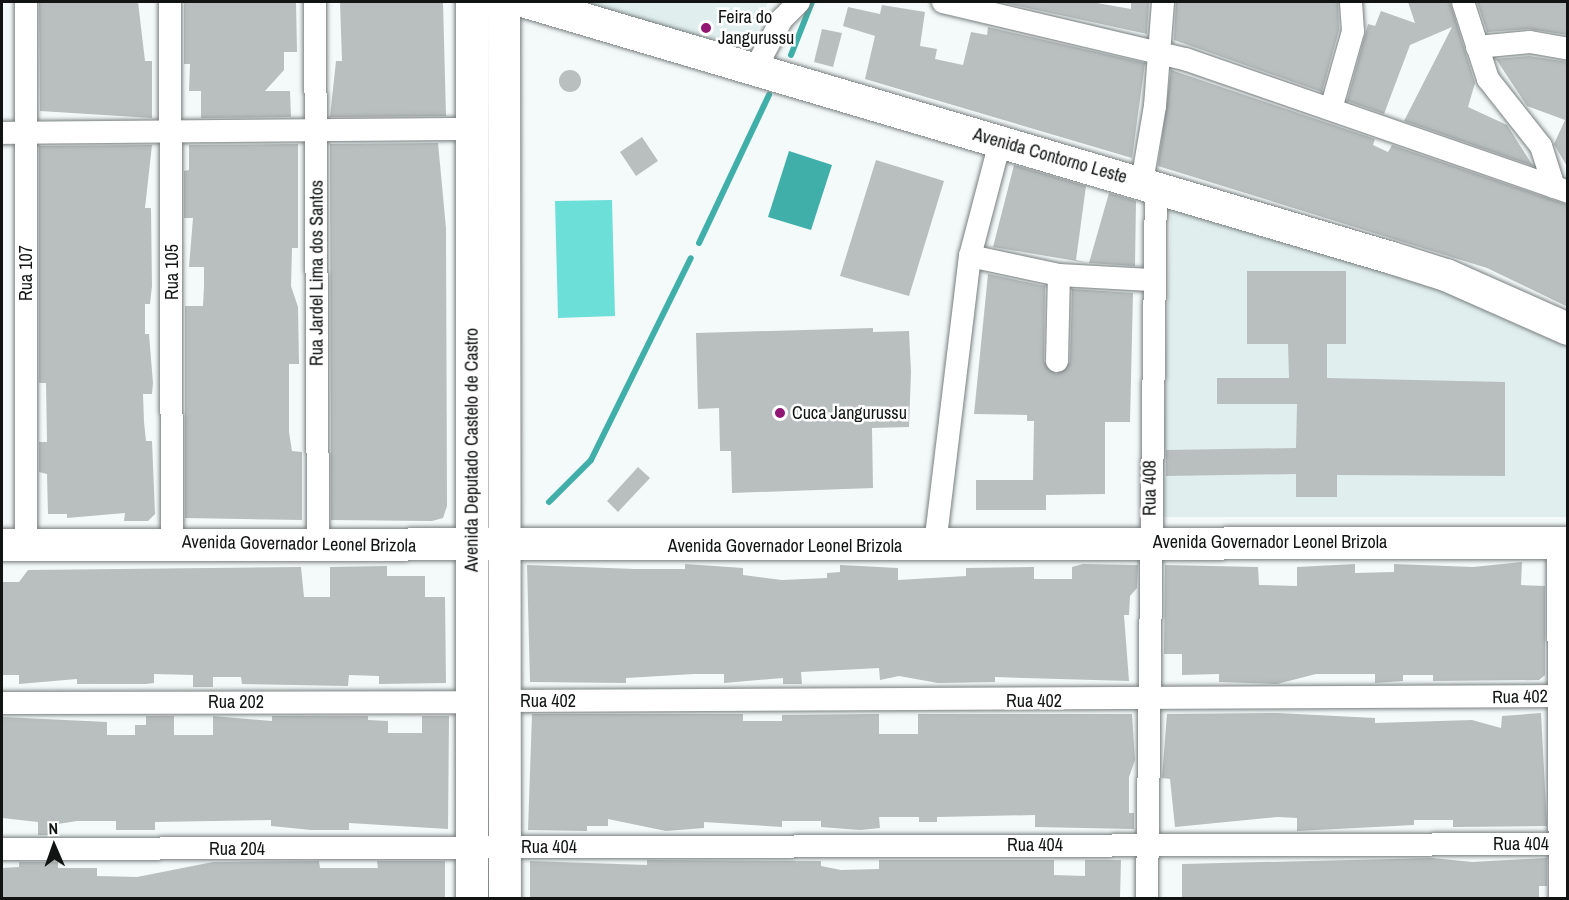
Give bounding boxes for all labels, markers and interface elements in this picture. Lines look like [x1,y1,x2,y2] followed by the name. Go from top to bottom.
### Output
[718,7,794,50] place label: Feira do Jangurussu
[699,21,713,35] marker: Feira do Jangurussu
[971,124,1129,188] street label: Avenida Contorno Leste
[306,180,328,366] street label: Rua Jardel Lima dos Santos
[161,244,183,300] street label: Rua 105
[15,245,37,301] street label: Rua 107
[461,328,483,572] street label: Avenida Deputado Castelo de Castro
[792,402,907,424] place label: Cuca Jangurussu
[773,406,787,420] marker: Cuca Jangurussu
[1139,460,1161,516] street label: Rua 408
[182,531,416,557] street label: Avenida Governador Leonel Brizola
[1153,531,1387,553] street label: Avenida Governador Leonel Brizola
[668,535,902,557] street label: Avenida Governador Leonel Brizola
[1492,686,1548,708] street label: Rua 402
[520,690,576,712] street label: Rua 402
[1006,690,1062,712] street label: Rua 402
[208,691,264,713] street label: Rua 202
[24,816,84,876] north arrow
[48,817,58,839] text: N
[1493,833,1549,855] street label: Rua 404
[1007,834,1063,856] street label: Rua 404
[521,836,577,858] street label: Rua 404
[209,838,265,860] street label: Rua 204

